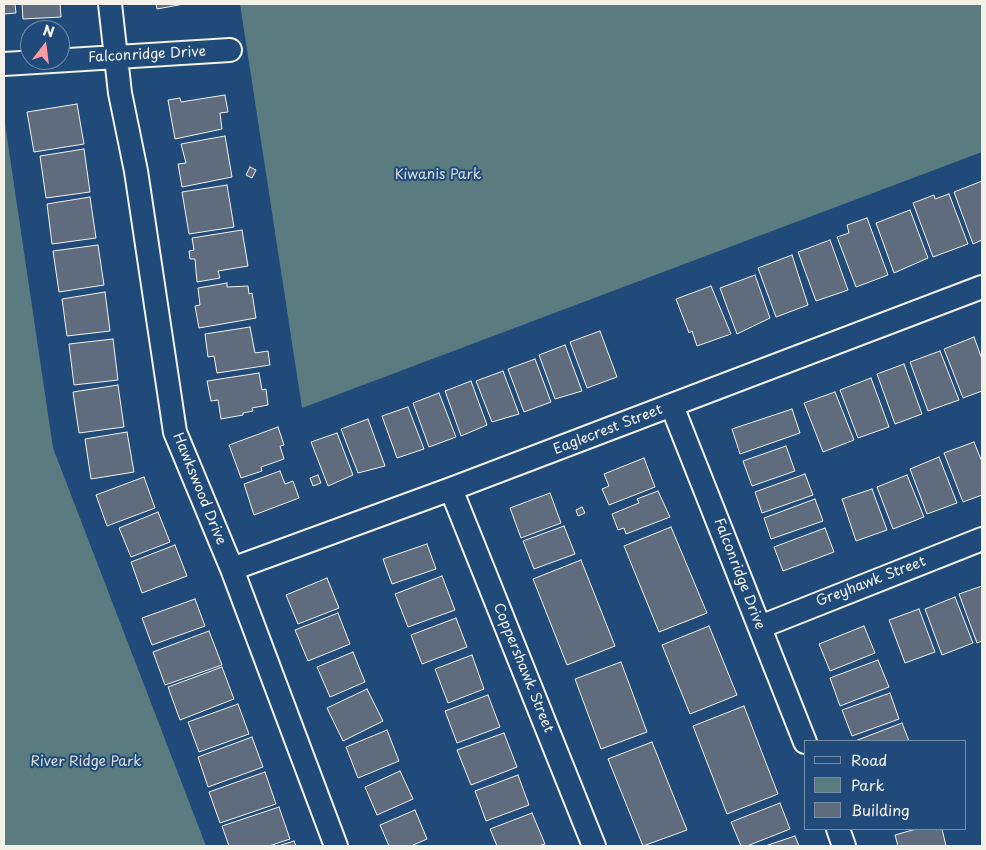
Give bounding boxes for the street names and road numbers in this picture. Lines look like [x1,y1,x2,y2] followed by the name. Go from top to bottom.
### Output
[88,44,206,66] street label: Falconridge Drive
[551,401,665,459] street label: Eaglecrest Street
[169,431,229,547] street label: Hawkswood Drive
[710,516,768,632] street label: Falconridge Drive
[814,553,928,611] street label: Greyhawk Street
[489,601,557,735] street label: Coppershawk Street

